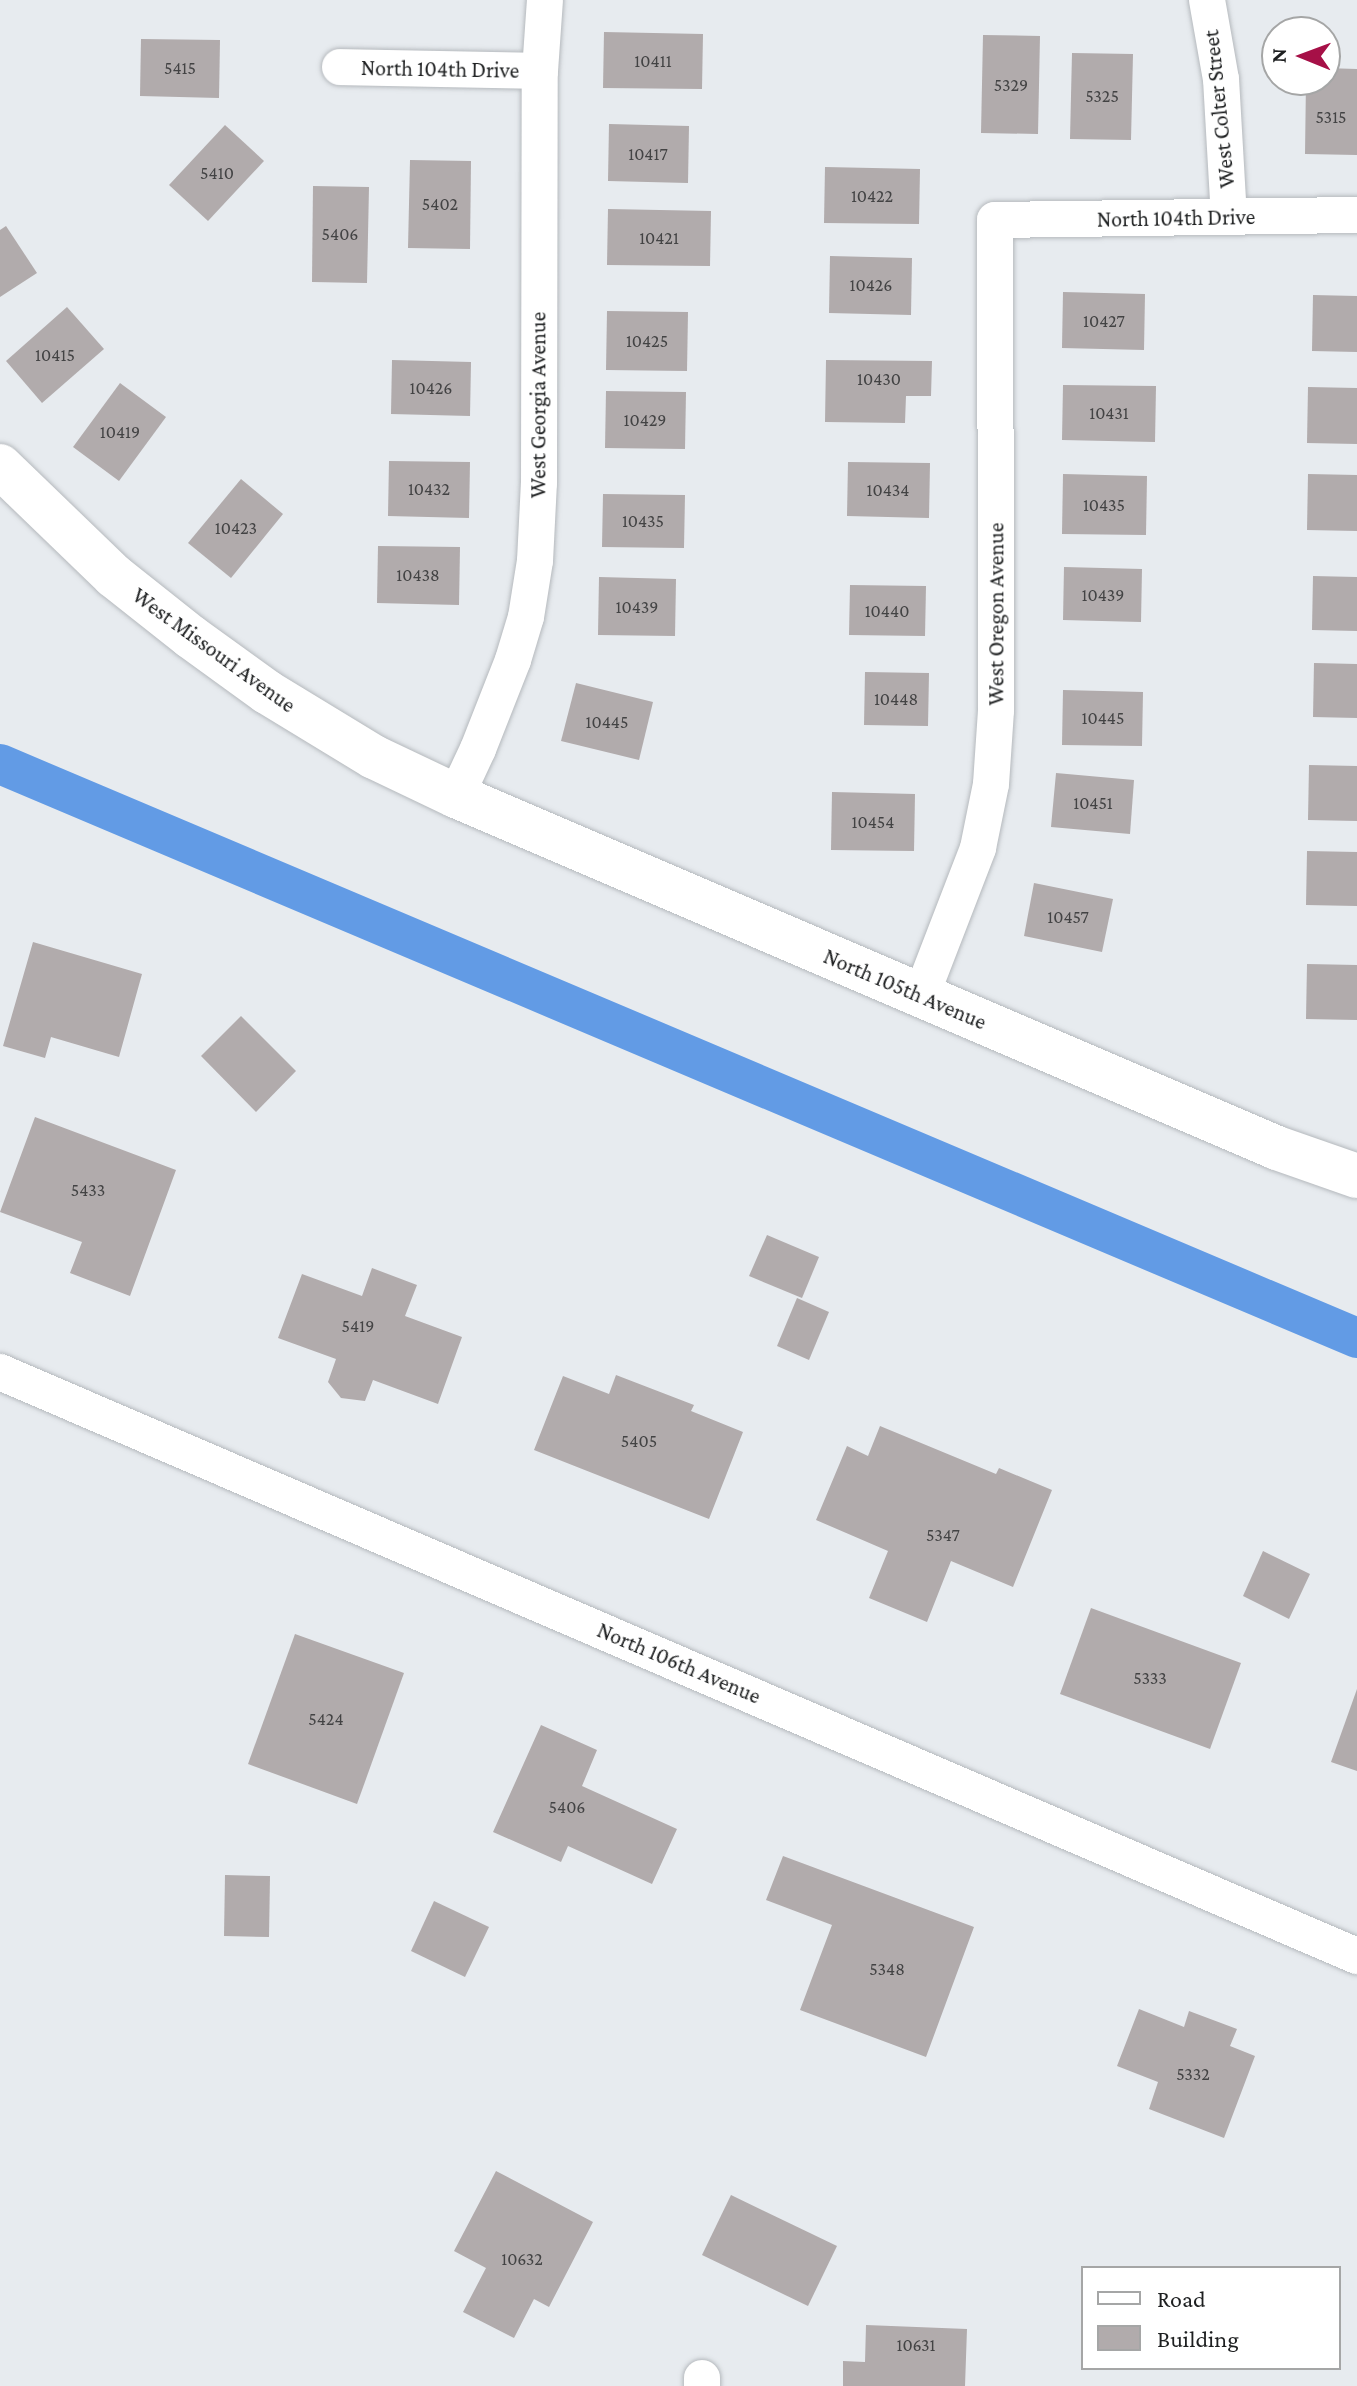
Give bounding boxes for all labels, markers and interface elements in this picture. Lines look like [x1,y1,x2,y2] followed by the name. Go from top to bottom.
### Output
[1261,16,1341,96] north arrow
[1198,29,1240,189] street label: West Colter Street
[1266,48,1291,63] text: N
[634,50,672,72] house number: 10411
[361,54,519,84] street label: North 104th Drive
[164,57,196,79] house number: 5415
[994,74,1028,96] house number: 5329
[1085,85,1119,107] house number: 5325
[1315,106,1347,128] house number: 5315
[628,143,668,165] house number: 10417
[200,162,234,184] house number: 5410
[851,185,893,207] house number: 10422
[422,193,458,215] house number: 5402
[1097,203,1255,233] street label: North 104th Drive
[321,223,359,245] house number: 5406
[639,227,679,249] house number: 10421
[850,274,892,296] house number: 10426
[1083,310,1125,332] house number: 10427
[525,312,551,498] street label: West Georgia Avenue
[626,330,668,352] house number: 10425
[35,344,75,366] house number: 10415
[857,368,901,390] house number: 10430
[410,377,452,399] house number: 10426
[1089,402,1129,424] house number: 10431
[624,409,666,431] house number: 10429
[100,421,140,443] house number: 10419
[408,478,450,500] house number: 10432
[867,479,909,501] house number: 10434
[1083,494,1125,516] house number: 10435
[622,510,664,532] house number: 10435
[215,517,257,539] house number: 10423
[983,523,1009,705] street label: West Oregon Avenue
[396,564,440,586] house number: 10438
[127,582,301,718] street label: West Missouri Avenue
[1082,584,1124,606] house number: 10439
[616,596,658,618] house number: 10439
[865,600,909,622] house number: 10440
[874,688,918,710] house number: 10448
[1082,707,1124,729] house number: 10445
[586,711,628,733] house number: 10445
[1073,792,1113,814] house number: 10451
[852,811,894,833] house number: 10454
[1047,906,1089,928] house number: 10457
[820,943,990,1035] street label: North 105th Avenue
[71,1179,105,1201] house number: 5433
[342,1315,374,1337] house number: 5419
[621,1430,657,1452] house number: 5405
[926,1524,960,1546] house number: 5347
[593,1617,765,1709] street label: North 106th Avenue
[1133,1667,1167,1689] house number: 5333
[308,1708,344,1730] house number: 5424
[548,1796,586,1818] house number: 5406
[869,1958,905,1980] house number: 5348
[1176,2063,1210,2085] house number: 5332
[501,2248,543,2270] house number: 10632
[1081,2266,1341,2370] legend
[1157,2285,1206,2312] text: Road
[1157,2325,1239,2352] text: Building
[896,2334,936,2356] house number: 10631

